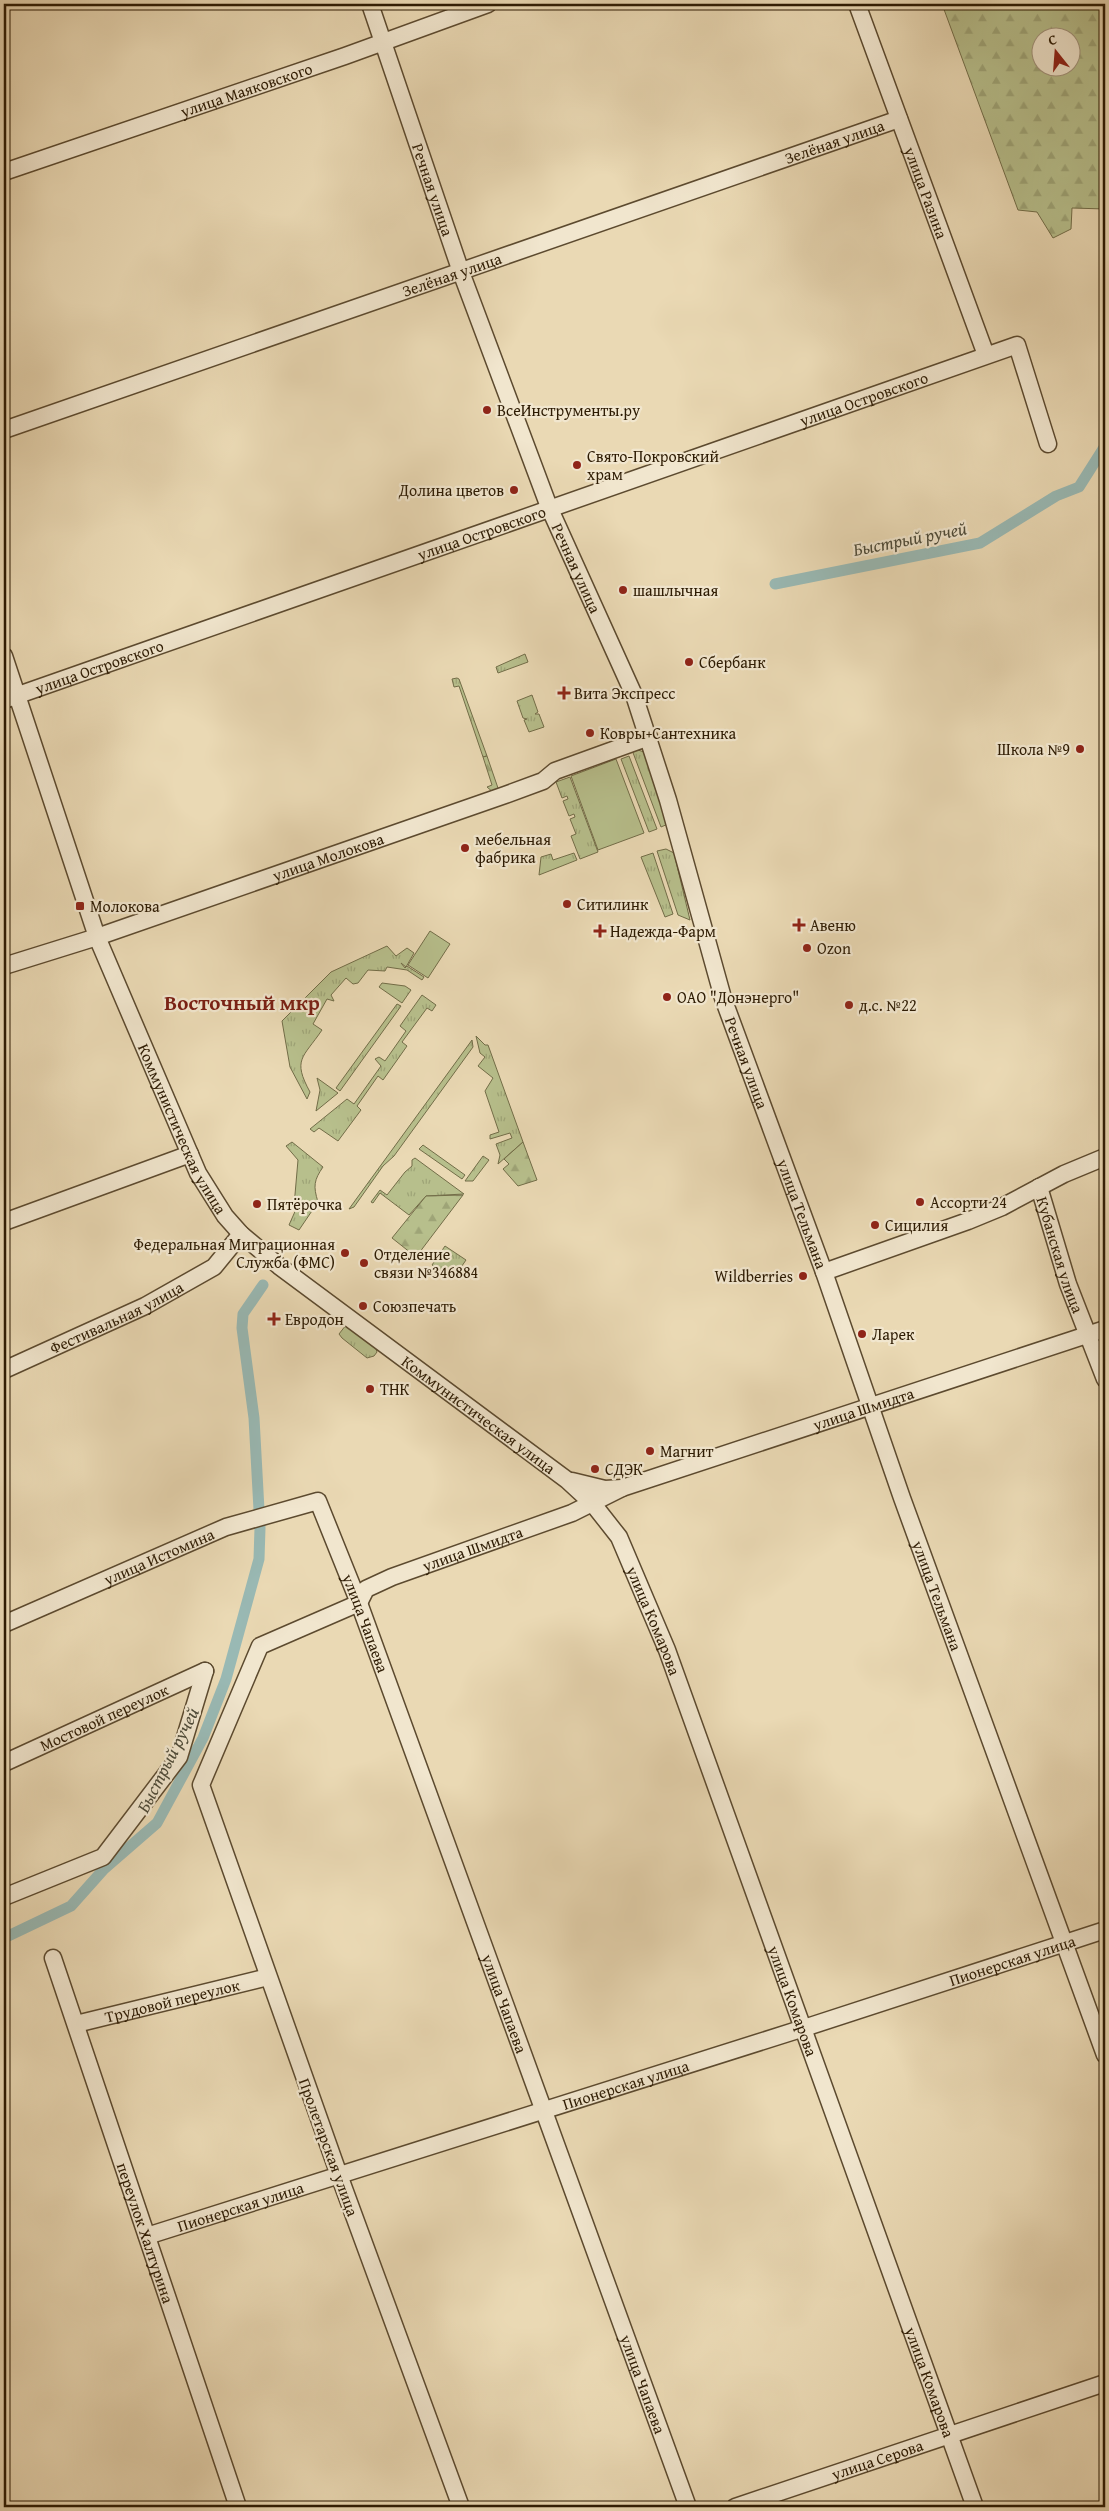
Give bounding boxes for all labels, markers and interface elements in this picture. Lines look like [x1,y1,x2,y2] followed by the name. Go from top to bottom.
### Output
[1032,28,1082,78] north arrow
[1045,29,1059,50] text: С
[176,56,316,123] street label: улица Маяковского
[781,113,888,170] street label: Зелёная улица
[406,140,460,239] street label: Речная улица
[898,142,954,242] street label: улица Разина
[399,246,505,303] street label: Зелёная улица
[795,365,931,433] street label: улица Островского
[497,398,640,422] place label: ВсеИнструменты.ру
[481,404,493,416] marker: ВсеИнструменты.ру
[587,444,719,486] place label: Свято-Покровский храм
[571,459,583,471] marker: Свято-Покровский храм
[398,478,504,502] place label: Долина цветов
[508,484,520,496] marker: Долина цветов
[413,499,549,567] street label: улица Островского
[851,514,969,563] water label: Быстрый ручей
[546,519,608,617] street label: Речная улица
[633,578,718,602] place label: шашлычная
[617,584,629,596] marker: шашлычная
[31,633,167,700] street label: улица Островского
[699,650,766,674] place label: Сбербанк
[683,656,695,668] marker: Сбербанк
[574,681,675,705] place label: Вита Экспресс
[558,687,570,699] marker: Вита Экспресс
[600,721,736,745] place label: Ковры+Сантехника
[584,727,596,739] marker: Ковры+Сантехника
[997,737,1070,761] place label: Школа №9
[1074,743,1086,755] marker: Школа №9
[268,826,387,887] street label: улица Молокова
[475,827,551,869] place label: мебельная фабрика
[459,842,471,854] marker: мебельная фабрика
[577,892,649,916] place label: Ситилинк
[90,894,160,918] place label: Молокова
[561,898,573,910] marker: Ситилинк
[74,900,86,912] marker: Молокова
[810,913,856,937] place label: Авеню
[792,918,806,932] marker: Авеню
[610,919,716,943] place label: Надежда-Фарм
[594,925,606,937] marker: Надежда-Фарм
[817,936,851,960] place label: Ozon
[801,942,813,954] marker: Ozon
[677,985,799,1009] place label: ОАО "Донэнерго"
[164,987,320,1018] district label: Восточный мкр
[661,991,673,1003] marker: ОАО "Донэнерго"
[859,993,917,1017] place label: д.с. №22
[843,999,855,1011] marker: д.с. №22
[719,1013,775,1112] street label: Речная улица
[132,1040,233,1219] street label: Коммунистическая улица
[771,1154,834,1272] street label: улица Тельмана
[930,1190,1007,1214] place label: Ассорти 24
[267,1192,342,1216] place label: Пятёрочка
[1031,1194,1090,1317] street label: Кубанская улица
[914,1196,926,1208] marker: Ассорти 24
[251,1198,263,1210] marker: Пятёрочка
[885,1213,948,1237] place label: Сицилия
[869,1219,881,1231] marker: Сицилия
[134,1232,335,1274] place label: Федеральная Миграционная Служба (ФМС)
[374,1242,479,1284] place label: Отделение связи №346884
[339,1247,351,1259] marker: Федеральная Миграционная Служба (ФМС)
[358,1257,370,1269] marker: Отделение связи №346884
[715,1264,793,1288] place label: Wildberries
[797,1270,809,1282] marker: Wildberries
[46,1275,188,1360] street label: Фестивальная улица
[373,1294,457,1318] place label: Союзпечать
[357,1300,369,1312] marker: Союзпечать
[285,1307,344,1331] place label: Евродон
[267,1312,281,1326] marker: Евродон
[872,1322,915,1346] place label: Ларек
[856,1328,868,1340] marker: Ларек
[397,1349,561,1480] street label: Коммунистическая улица
[380,1377,410,1401] place label: ТНК
[809,1381,917,1437] street label: улица Шмидта
[364,1383,376,1395] marker: ТНК
[660,1439,714,1463] place label: Магнит
[644,1445,656,1457] marker: Магнит
[605,1457,643,1481] place label: СДЭК
[589,1463,601,1475] marker: СДЭК
[418,1519,526,1578] street label: улица Шмидта
[99,1521,218,1591] street label: улица Истомина
[906,1536,969,1654] street label: улица Тельмана
[620,1561,687,1679] street label: улица Комарова
[336,1569,395,1676] street label: улица Чапаева
[36,1677,173,1757] street label: Мостовой переулок
[129,1702,206,1817] water label: Быстрый ручей
[946,1928,1079,1992] street label: Пионерская улица
[762,1941,824,2060] street label: улица Комарова
[475,1950,534,2057] street label: улица Чапаева
[102,1972,243,2029] street label: Трудовой переулок
[559,2053,692,2116] street label: Пионерская улица
[293,2075,365,2220] street label: Пролетарская улица
[111,2159,181,2307] street label: переулок Халтурина
[174,2175,307,2238] street label: Пионерская улица
[899,2322,961,2441] street label: улица Комарова
[614,2330,672,2437] street label: улица Чапаева
[827,2433,927,2486] street label: улица Серова

